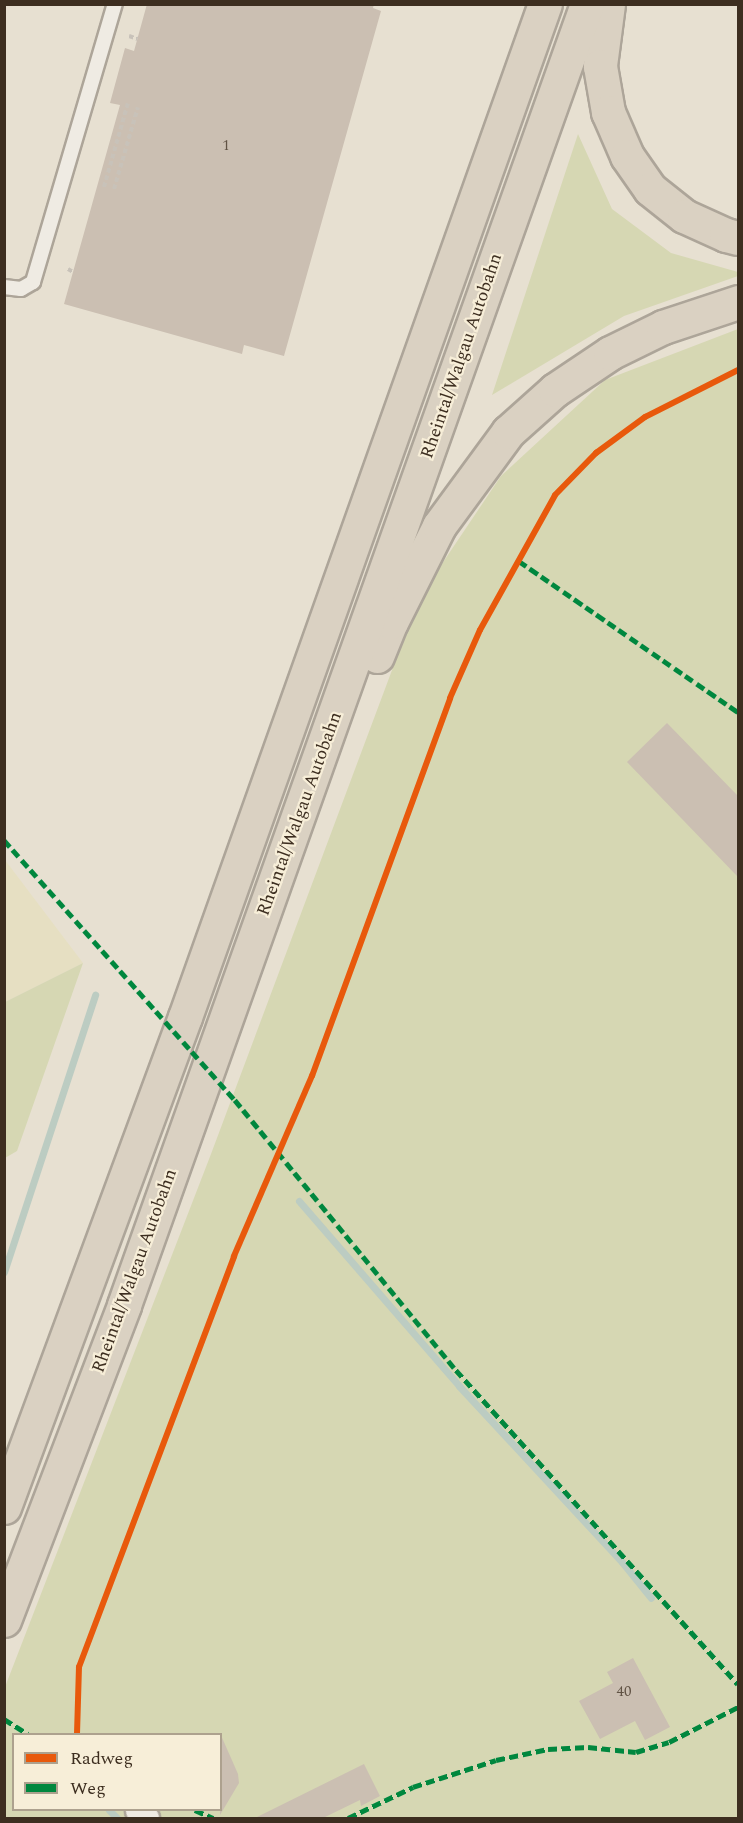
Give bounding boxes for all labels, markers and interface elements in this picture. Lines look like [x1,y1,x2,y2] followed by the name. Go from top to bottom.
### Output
[222,137,230,155] house number: 1
[417,251,507,461] street label: Rheintal/Walgau Autobahn
[253,709,347,919] street label: Rheintal/Walgau Autobahn
[88,1166,182,1376] street label: Rheintal/Walgau Autobahn
[617,1683,631,1701] house number: 40
[12,1733,222,1811] legend
[70,1745,133,1772] text: Radweg
[70,1775,106,1802] text: Weg

